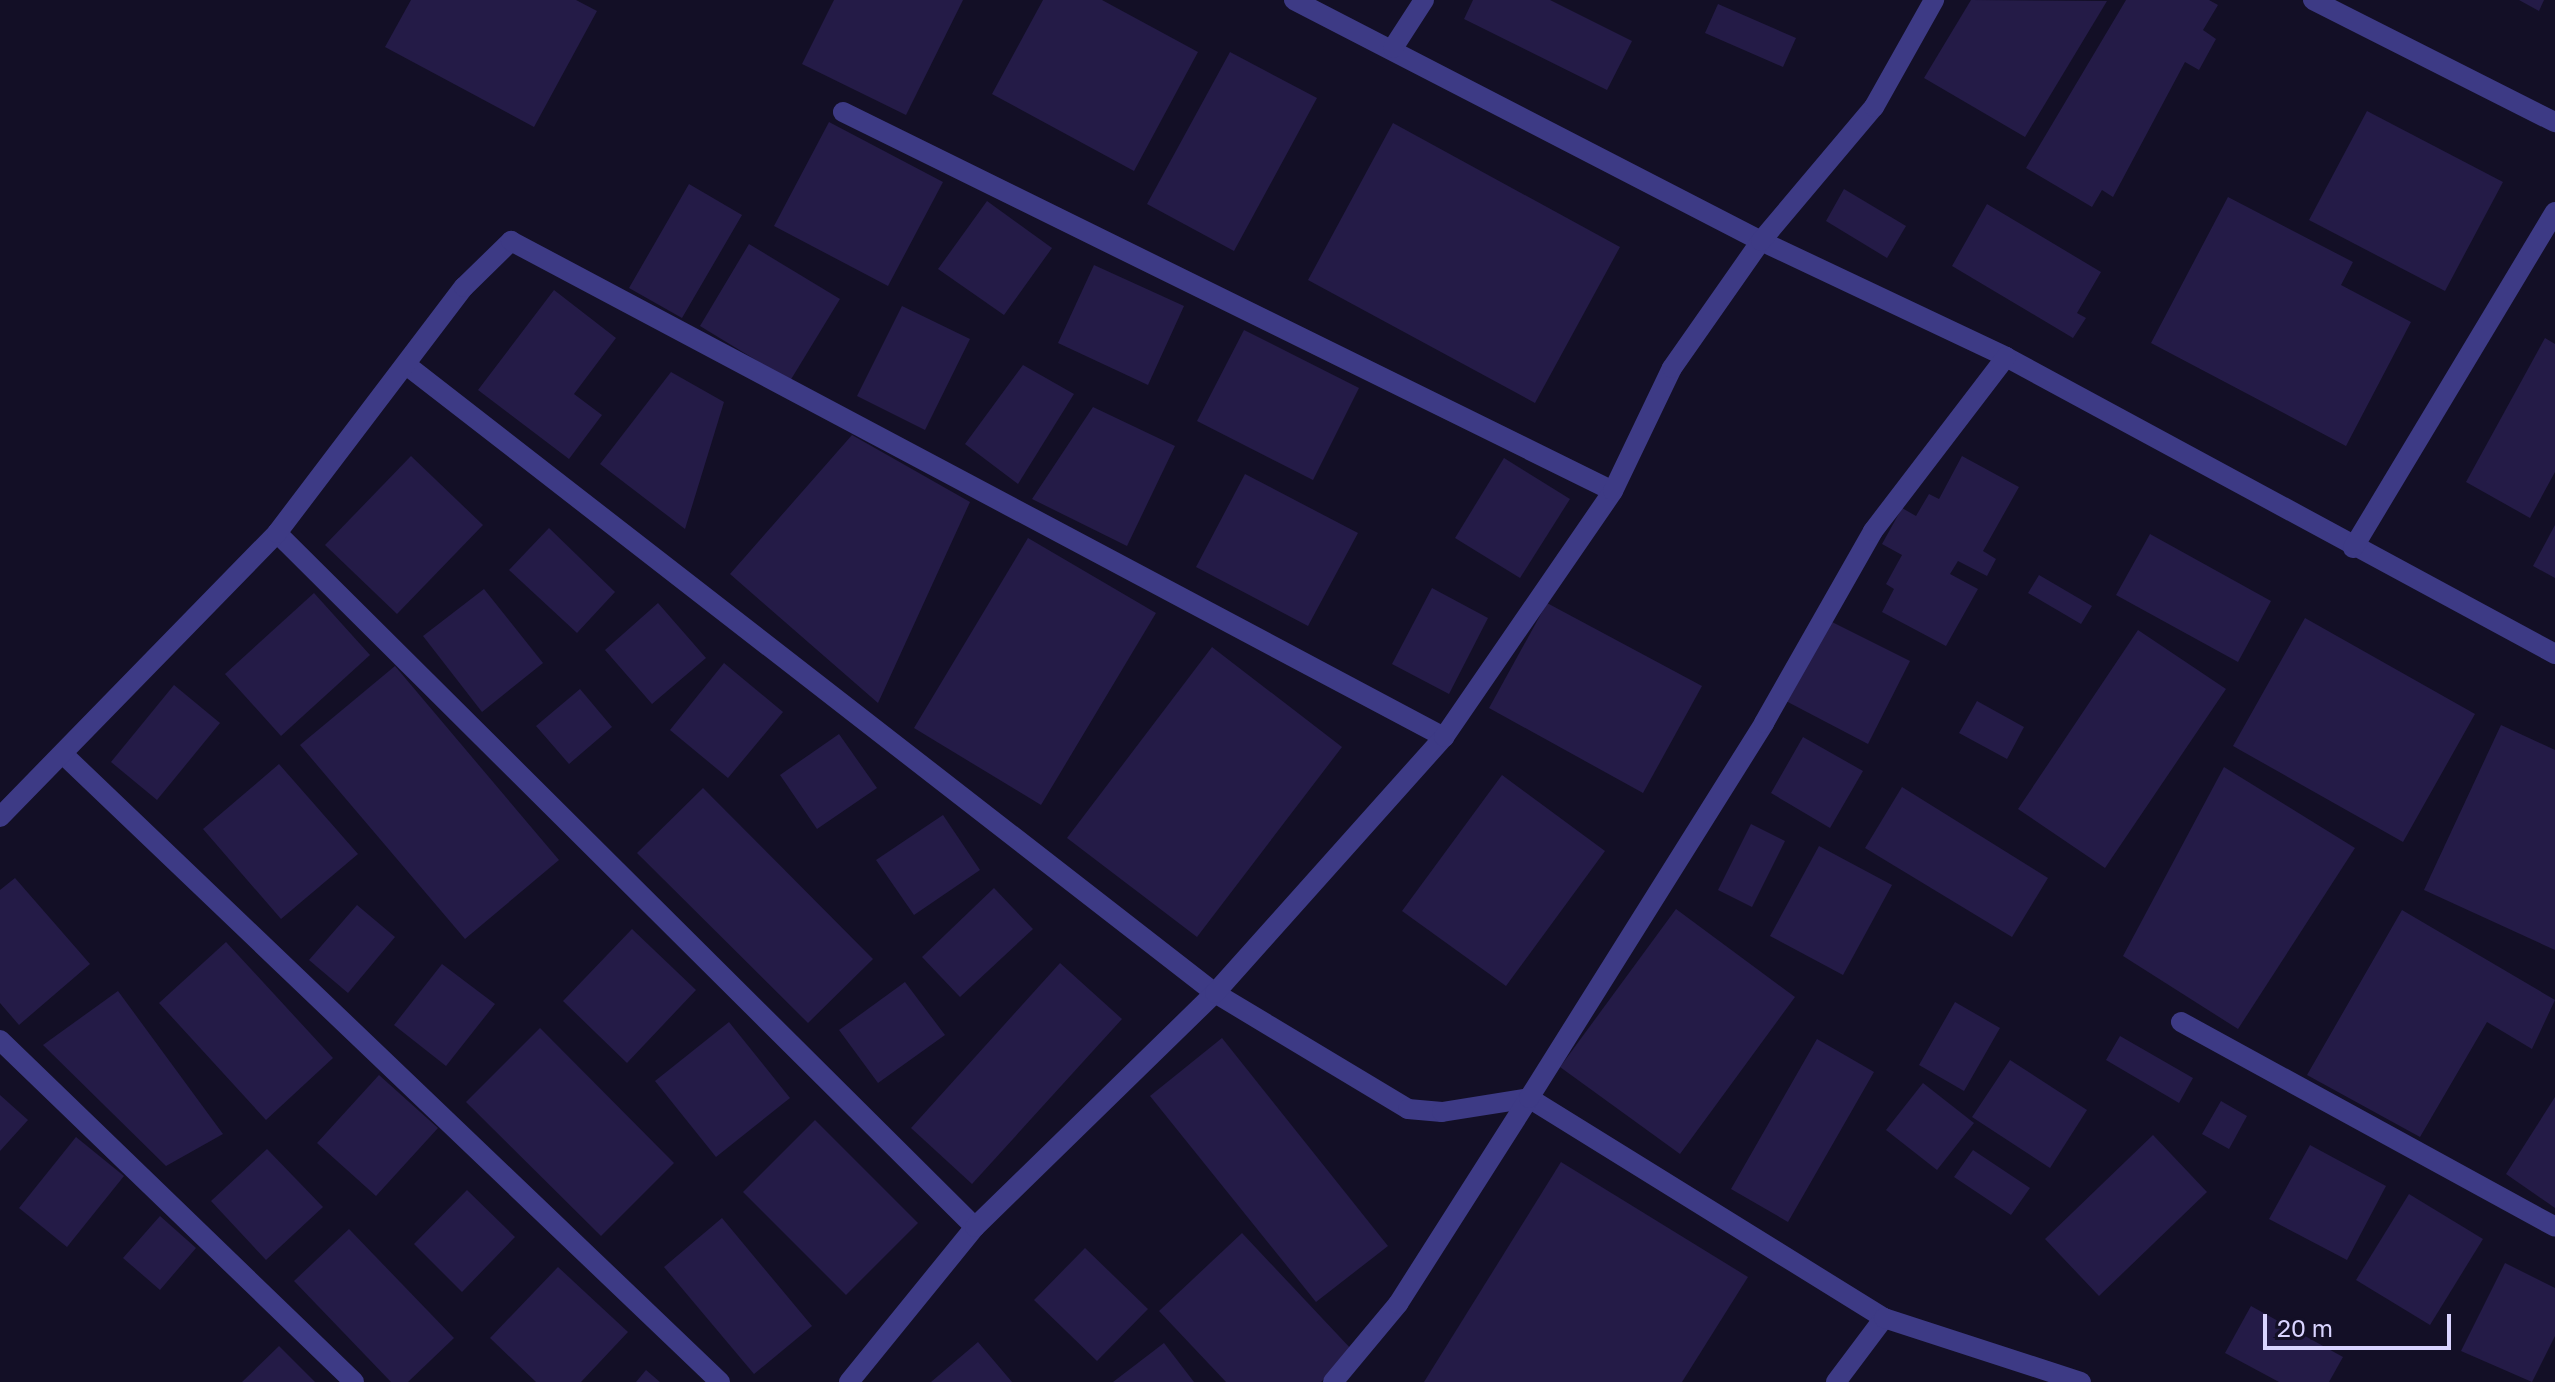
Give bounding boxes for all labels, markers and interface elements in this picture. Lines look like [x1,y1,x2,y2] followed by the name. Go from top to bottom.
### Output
[2267,1298,2455,1348] scale bar
[2277,1313,2333,1342] text: 20 m

